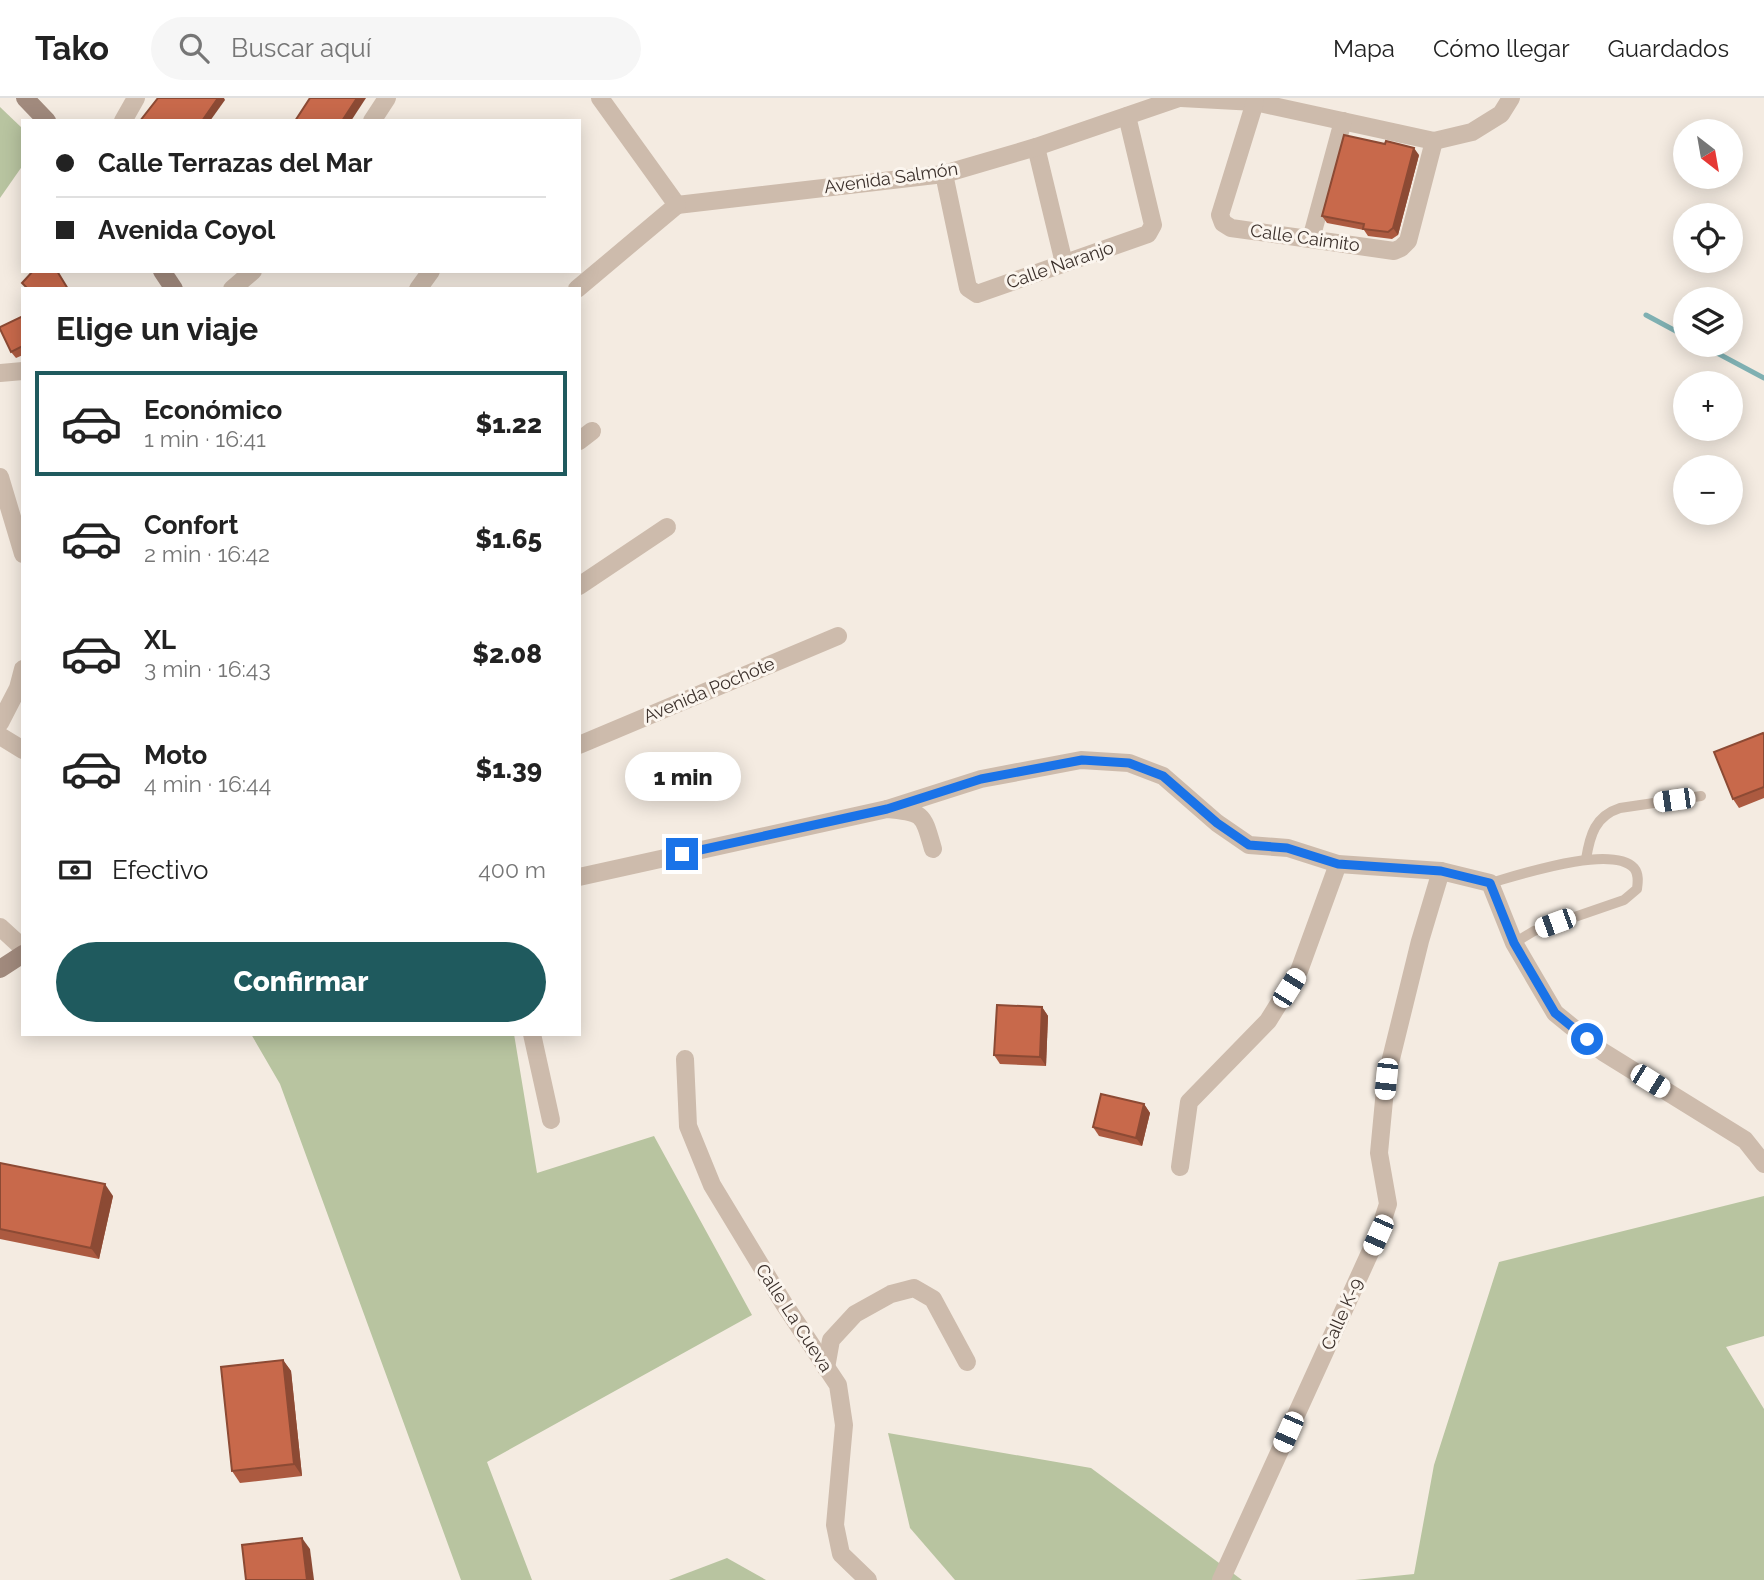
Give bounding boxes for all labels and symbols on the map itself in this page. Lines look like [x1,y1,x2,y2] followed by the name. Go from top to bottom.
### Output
[1673,119,1743,189] north arrow
[823,158,959,197] street label: Avenida Salmón
[1249,219,1361,256] street label: Calle Caimito
[1003,236,1117,293] street label: Calle Naranjo
[640,652,778,727] street label: Avenida Pochote
[624,752,740,802] callout: 1 min
[1652,787,1697,813] car
[666,838,698,870] route end
[1532,906,1579,940] car
[1269,965,1310,1011] car
[1571,1023,1603,1055] route start
[1374,1057,1399,1101] car
[1627,1061,1674,1101] car
[1360,1212,1397,1258] car
[752,1260,837,1376] street label: Calle La Cueva
[1316,1275,1367,1353] street label: Calle K-9
[1270,1409,1307,1455] car

